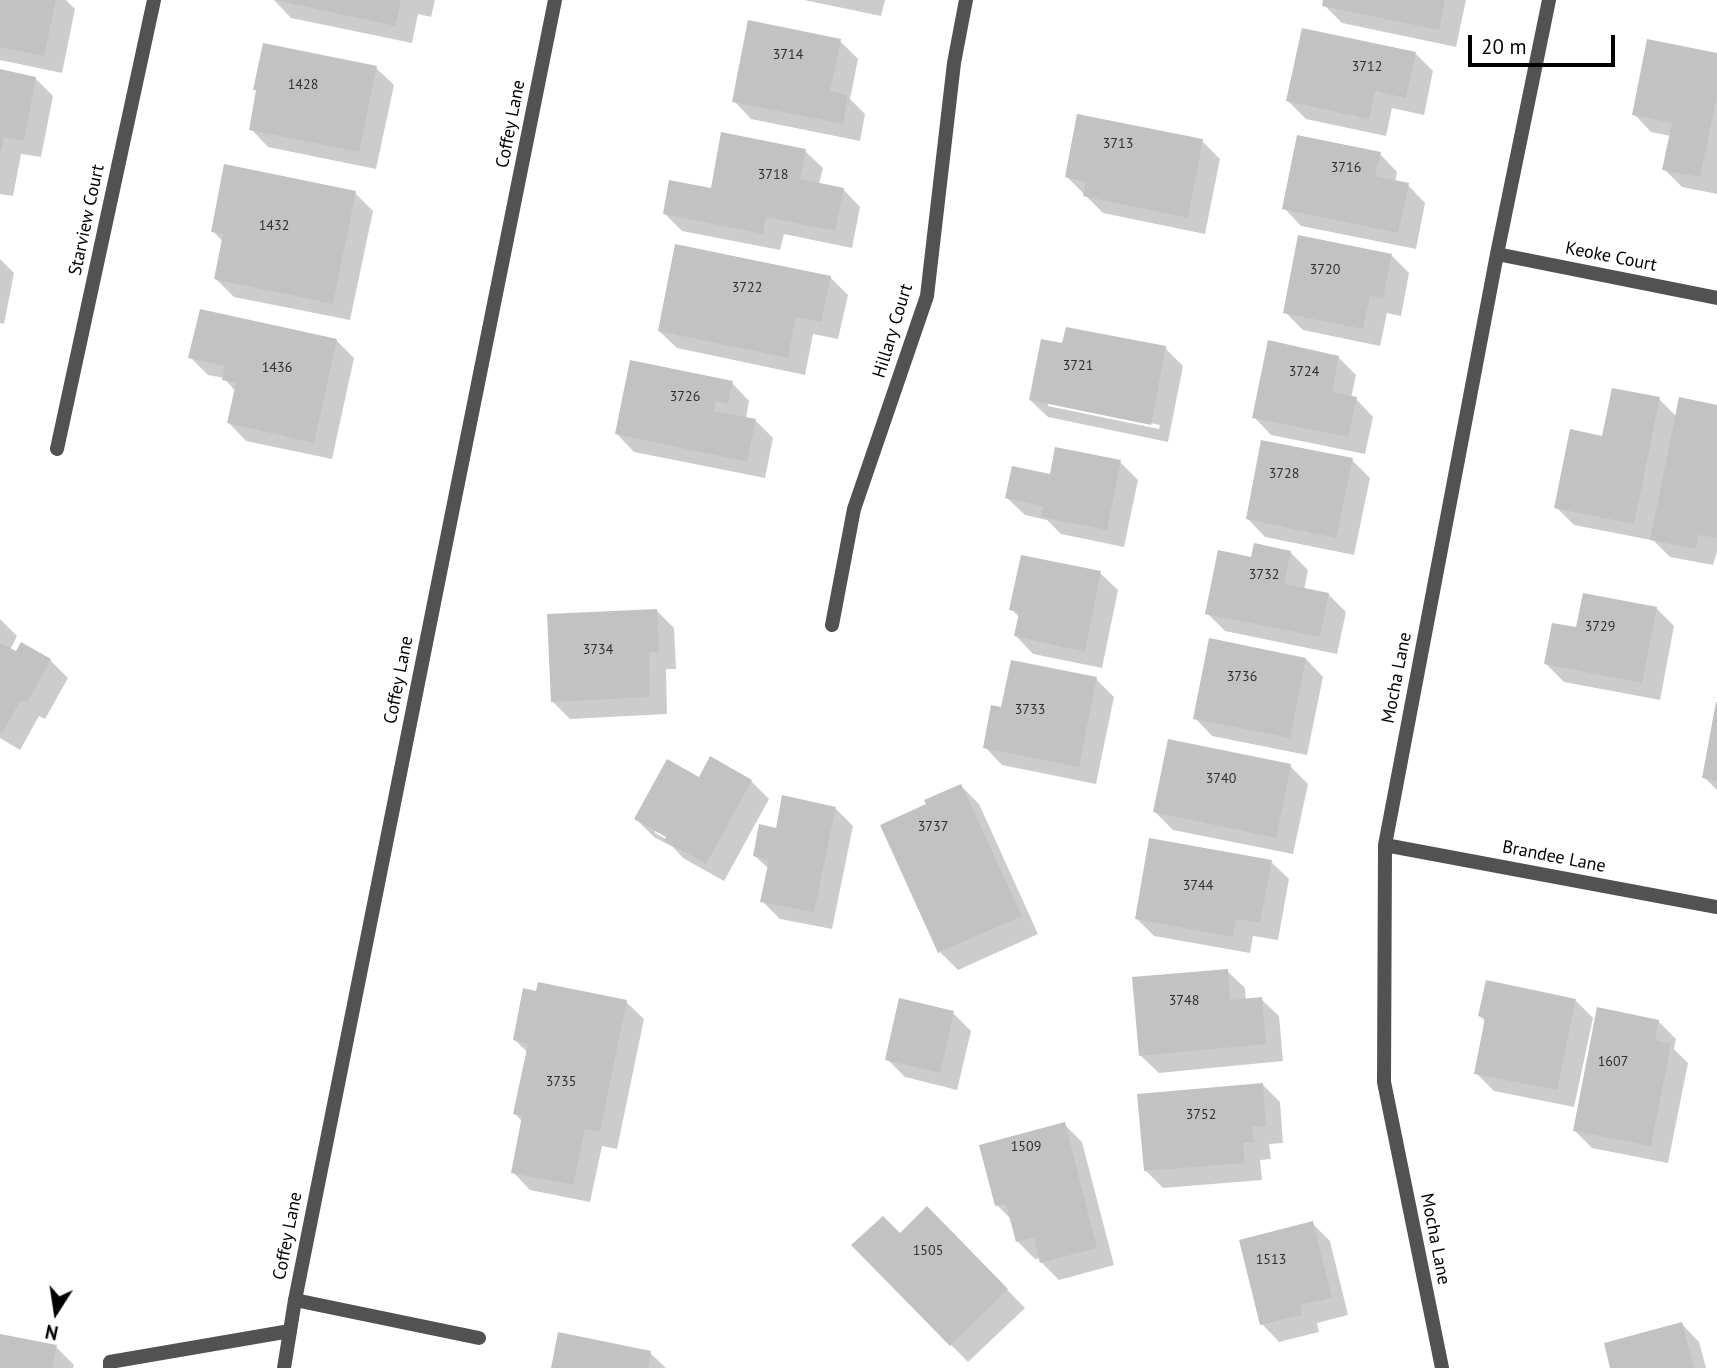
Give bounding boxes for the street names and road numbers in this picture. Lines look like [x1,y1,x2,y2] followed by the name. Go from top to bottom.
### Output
[492,78,530,170] street label: Coffey Lane
[65,163,109,277] street label: Starview Court
[1563,238,1659,276] street label: Keoke Court
[868,281,918,381] street label: Hillary Court
[1378,631,1416,725] street label: Mocha Lane
[380,634,418,726] street label: Coffey Lane
[1500,836,1608,878] street label: Brandee Lane
[269,1190,307,1282] street label: Coffey Lane
[1416,1192,1454,1286] street label: Mocha Lane

